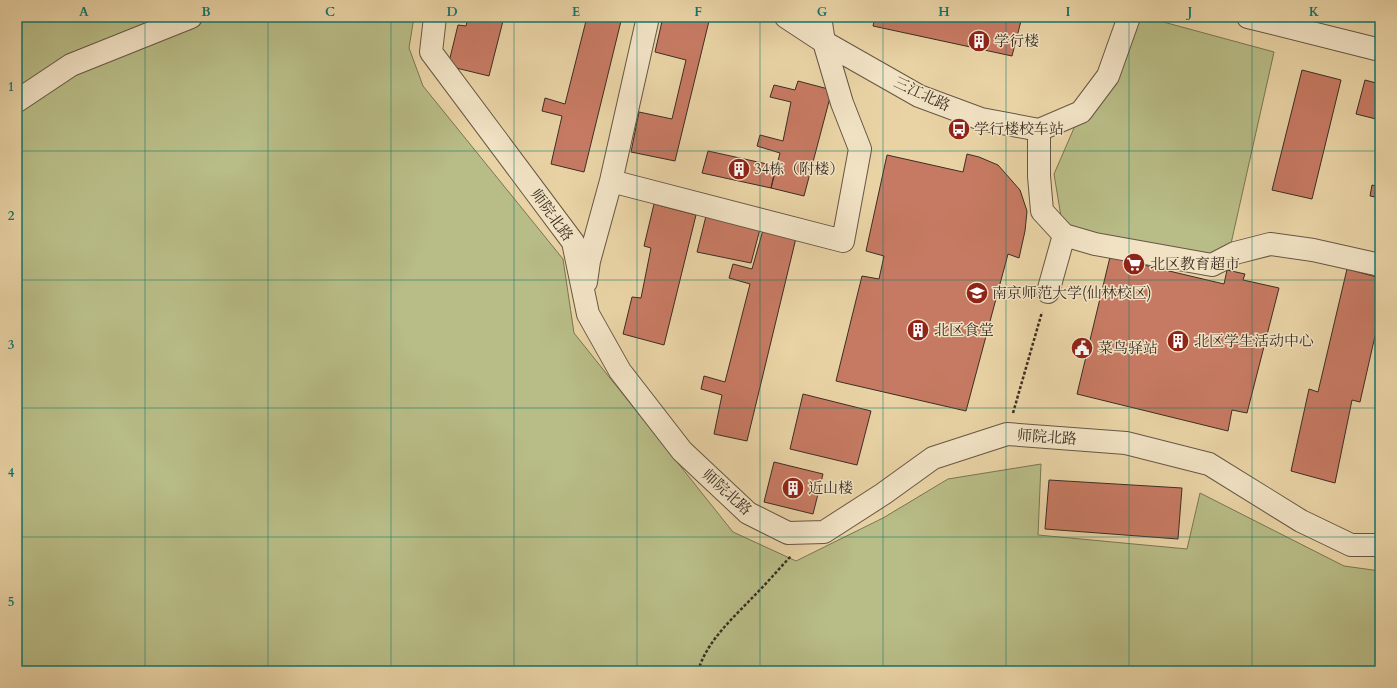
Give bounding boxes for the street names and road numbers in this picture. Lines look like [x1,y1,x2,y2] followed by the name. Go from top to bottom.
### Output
[891,72,953,116] street label: 三江北路
[526,185,578,245] street label: 师院北路
[1016,425,1078,449] street label: 师院北路
[698,464,756,520] street label: 师院北路

